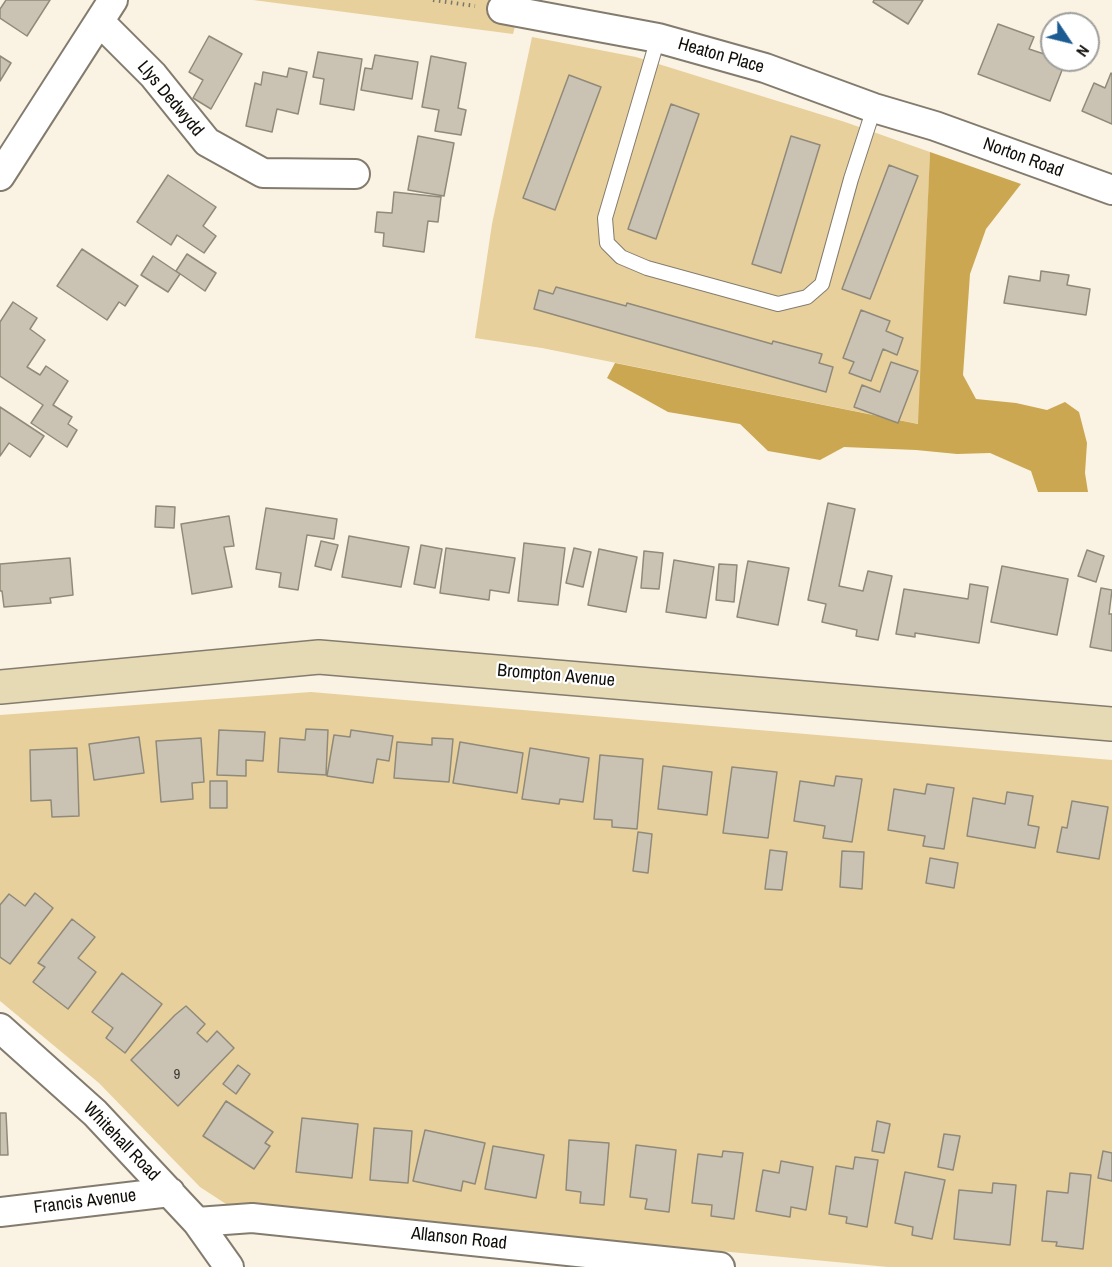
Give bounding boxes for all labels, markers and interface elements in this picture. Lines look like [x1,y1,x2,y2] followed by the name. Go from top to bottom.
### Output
[1040,12,1100,72] north arrow
[675,33,767,79] street label: Heaton Place
[1071,41,1095,61] text: N
[132,57,208,141] street label: Llys Dedwydd
[980,134,1066,182] street label: Norton Road
[496,660,616,692] street label: Brompton Avenue
[174,1066,180,1084] house number: 9
[78,1098,164,1186] street label: Whitehall Road
[33,1185,137,1219] street label: Francis Avenue
[410,1223,508,1255] street label: Allanson Road

